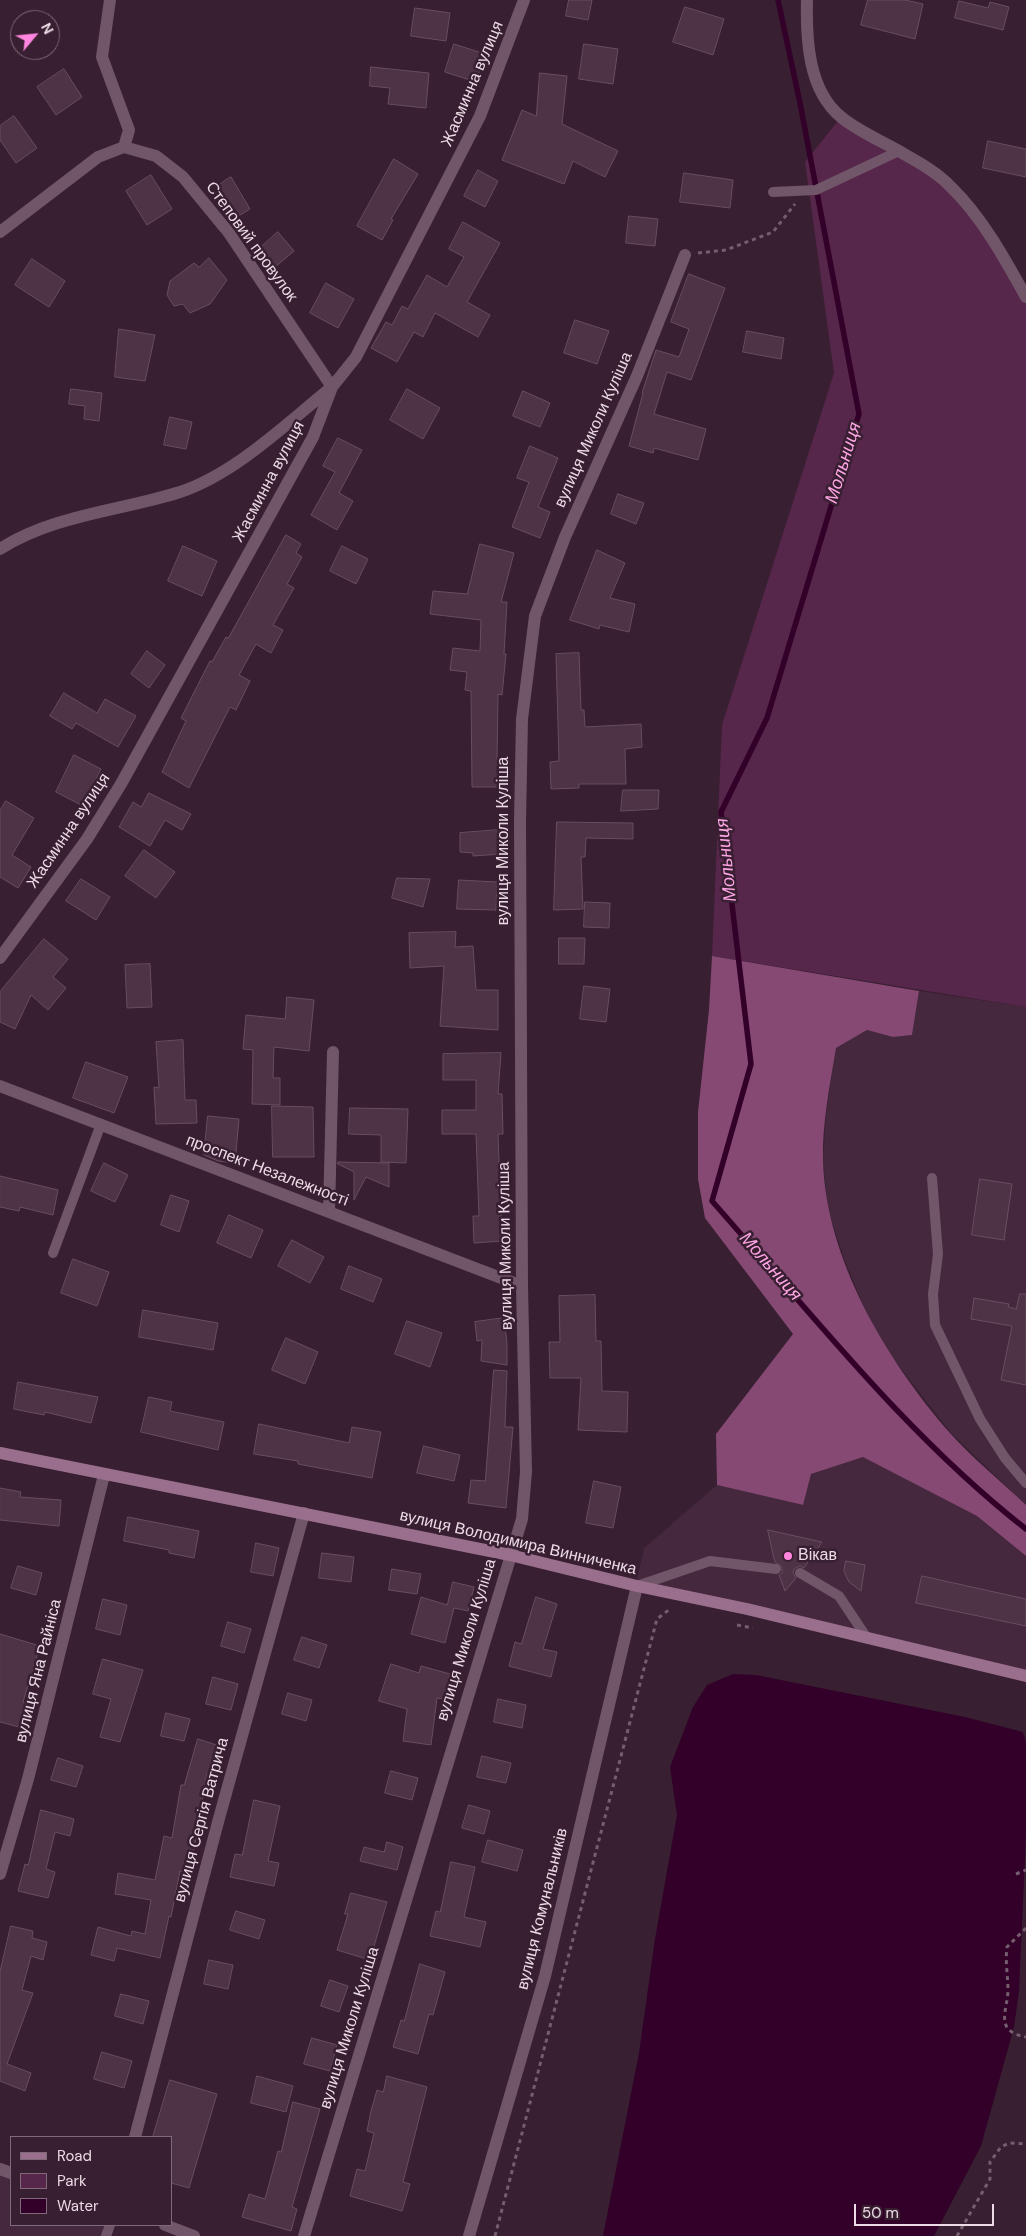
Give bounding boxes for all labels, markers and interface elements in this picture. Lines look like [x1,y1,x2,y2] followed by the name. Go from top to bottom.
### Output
[10,10,60,60] north arrow
[438,18,508,150] street label: Жасминна вулиця
[37,20,58,37] text: N
[201,178,301,306] street label: Степовий провулок
[551,349,637,511] street label: вулиця Миколи Куліша
[229,418,309,546] street label: Жасминна вулиця
[821,420,867,506] water label: Мольниця
[494,757,514,925] street label: вулиця Миколи Куліша
[23,770,115,892] street label: Жасминна вулиця
[712,817,742,903] water label: Мольниця
[183,1131,351,1211] street label: проспект Незалежності
[495,1162,517,1330] street label: вулиця Миколи Куліша
[734,1228,806,1306] water label: Мольниця
[398,1506,638,1580] street label: вулиця Володимира Винниченка
[798,1546,837,1566] place label: Вікав
[782,1550,794,1562] marker: Вікав
[433,1557,501,1723] street label: вулиця Миколи Куліша
[12,1597,66,1745] street label: вулиця Яна Райніса
[171,1736,233,1904] street label: вулиця Сергія Ватрича
[514,1826,572,1992] street label: вулиця Комунальників
[316,1945,384,2111] street label: вулиця Миколи Куліша
[10,2136,172,2226] legend
[57,2146,92,2166] text: Road
[57,2171,87,2191] text: Park
[856,2194,996,2226] scale bar
[57,2196,98,2216] text: Water
[862,2203,899,2223] text: 50 m

